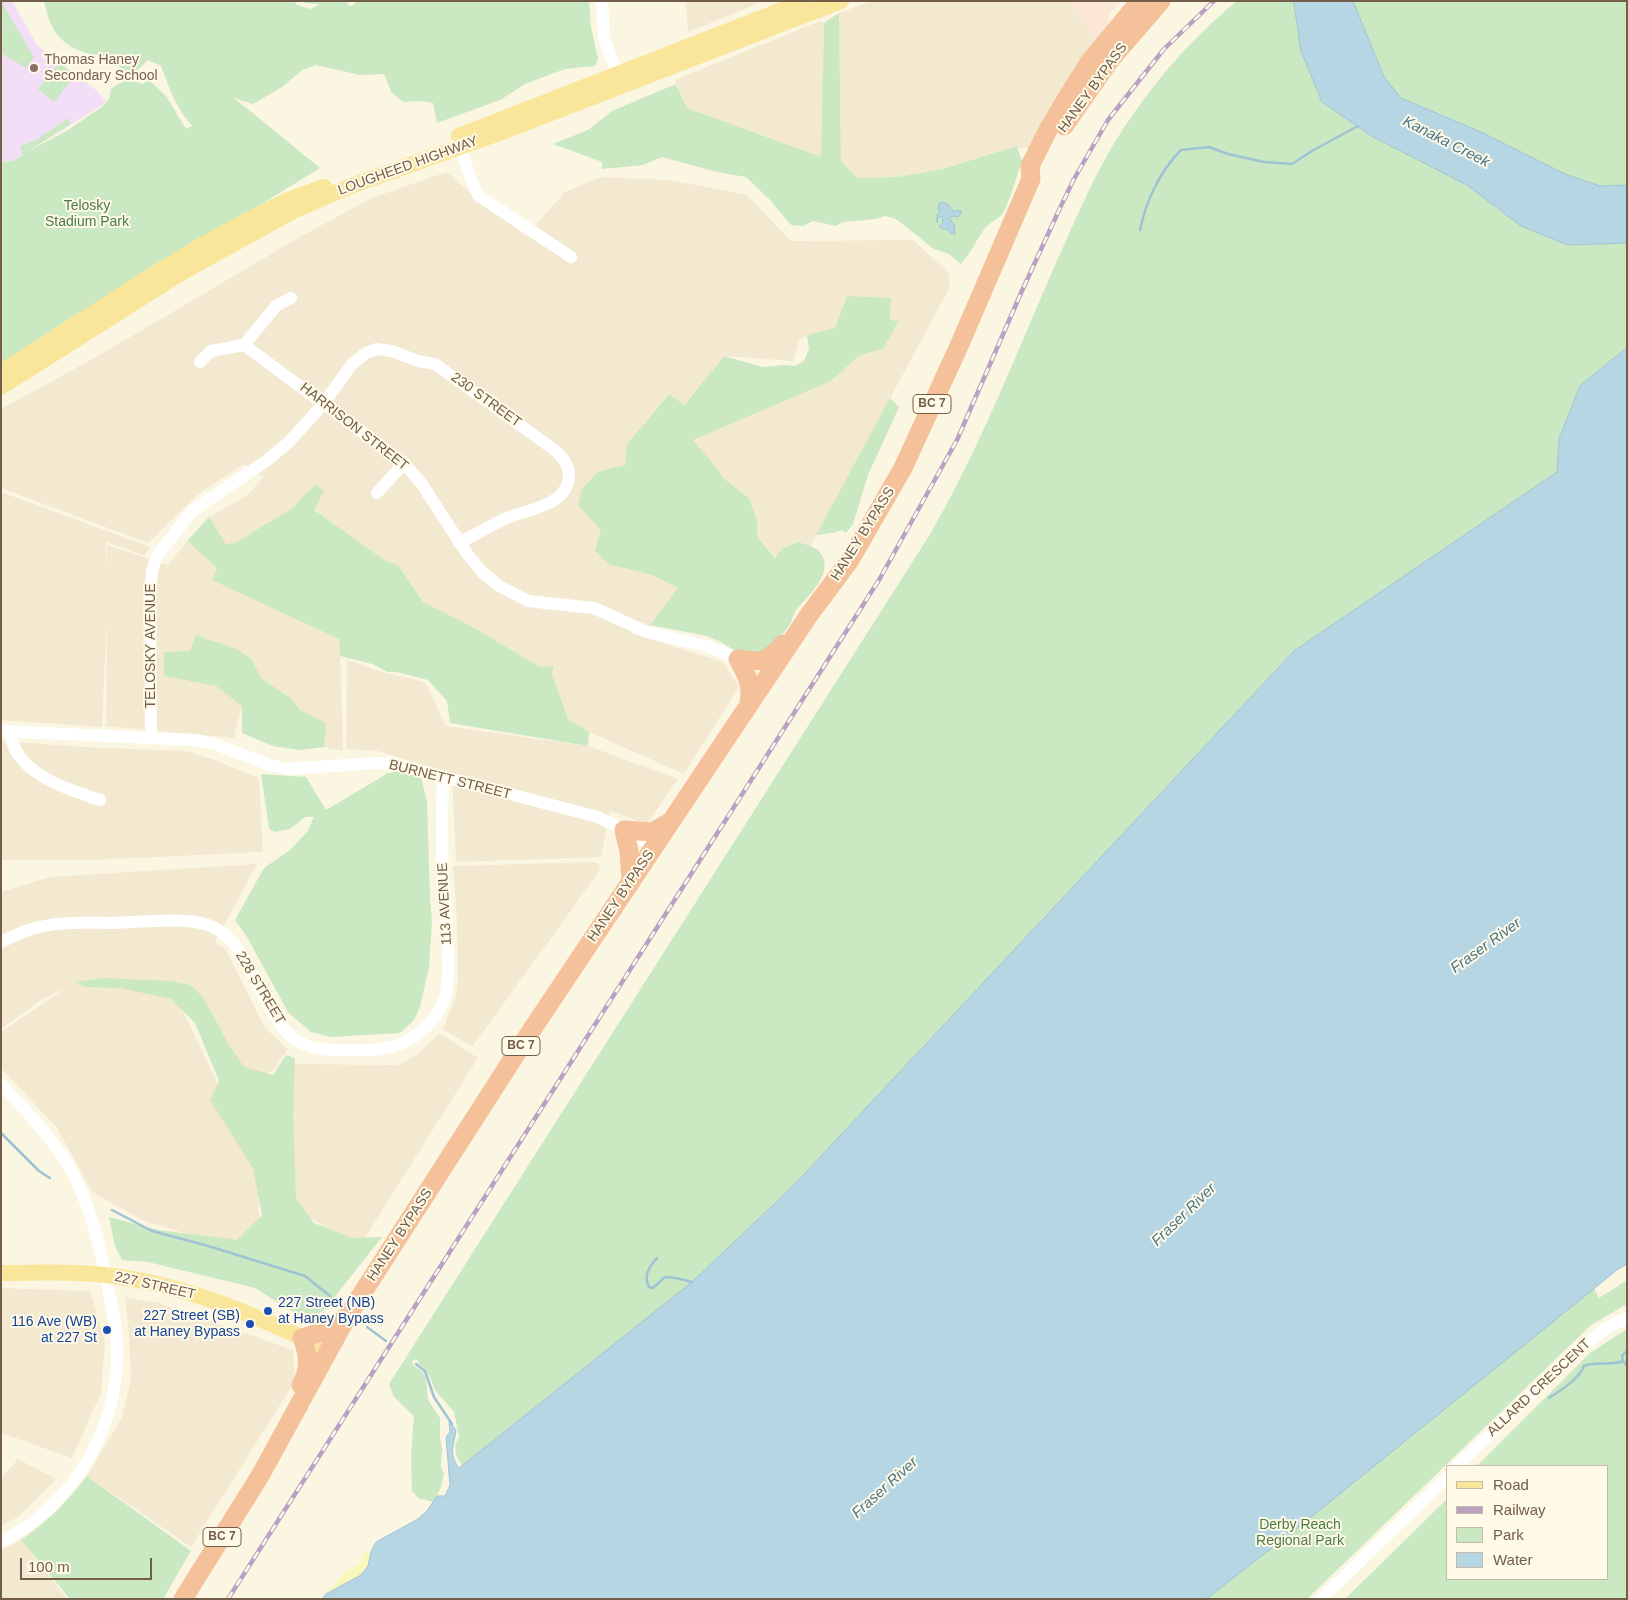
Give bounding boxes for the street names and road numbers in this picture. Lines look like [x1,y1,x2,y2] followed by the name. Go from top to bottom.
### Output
[1055,40,1131,136] street label: HANEY BYPASS
[336,133,480,199] street label: LOUGHEED HIGHWAY
[448,369,524,431] street label: 230 STREET
[296,379,412,475] street label: HARRISON STREET
[913,394,951,414] road number: BC 7
[827,484,899,584] street label: HANEY BYPASS
[143,583,159,709] street label: TELOSKY AVENUE
[387,757,513,803] street label: BURNETT STREET
[584,847,658,945] street label: HANEY BYPASS
[434,862,456,946] street label: 113 AVENUE
[232,948,288,1028] street label: 228 STREET
[502,1036,540,1056] road number: BC 7
[364,1186,436,1284] street label: HANEY BYPASS
[113,1269,197,1303] street label: 227 STREET
[1484,1336,1594,1440] street label: ALLARD CRESCENT
[203,1528,241,1546] road number: BC 7

